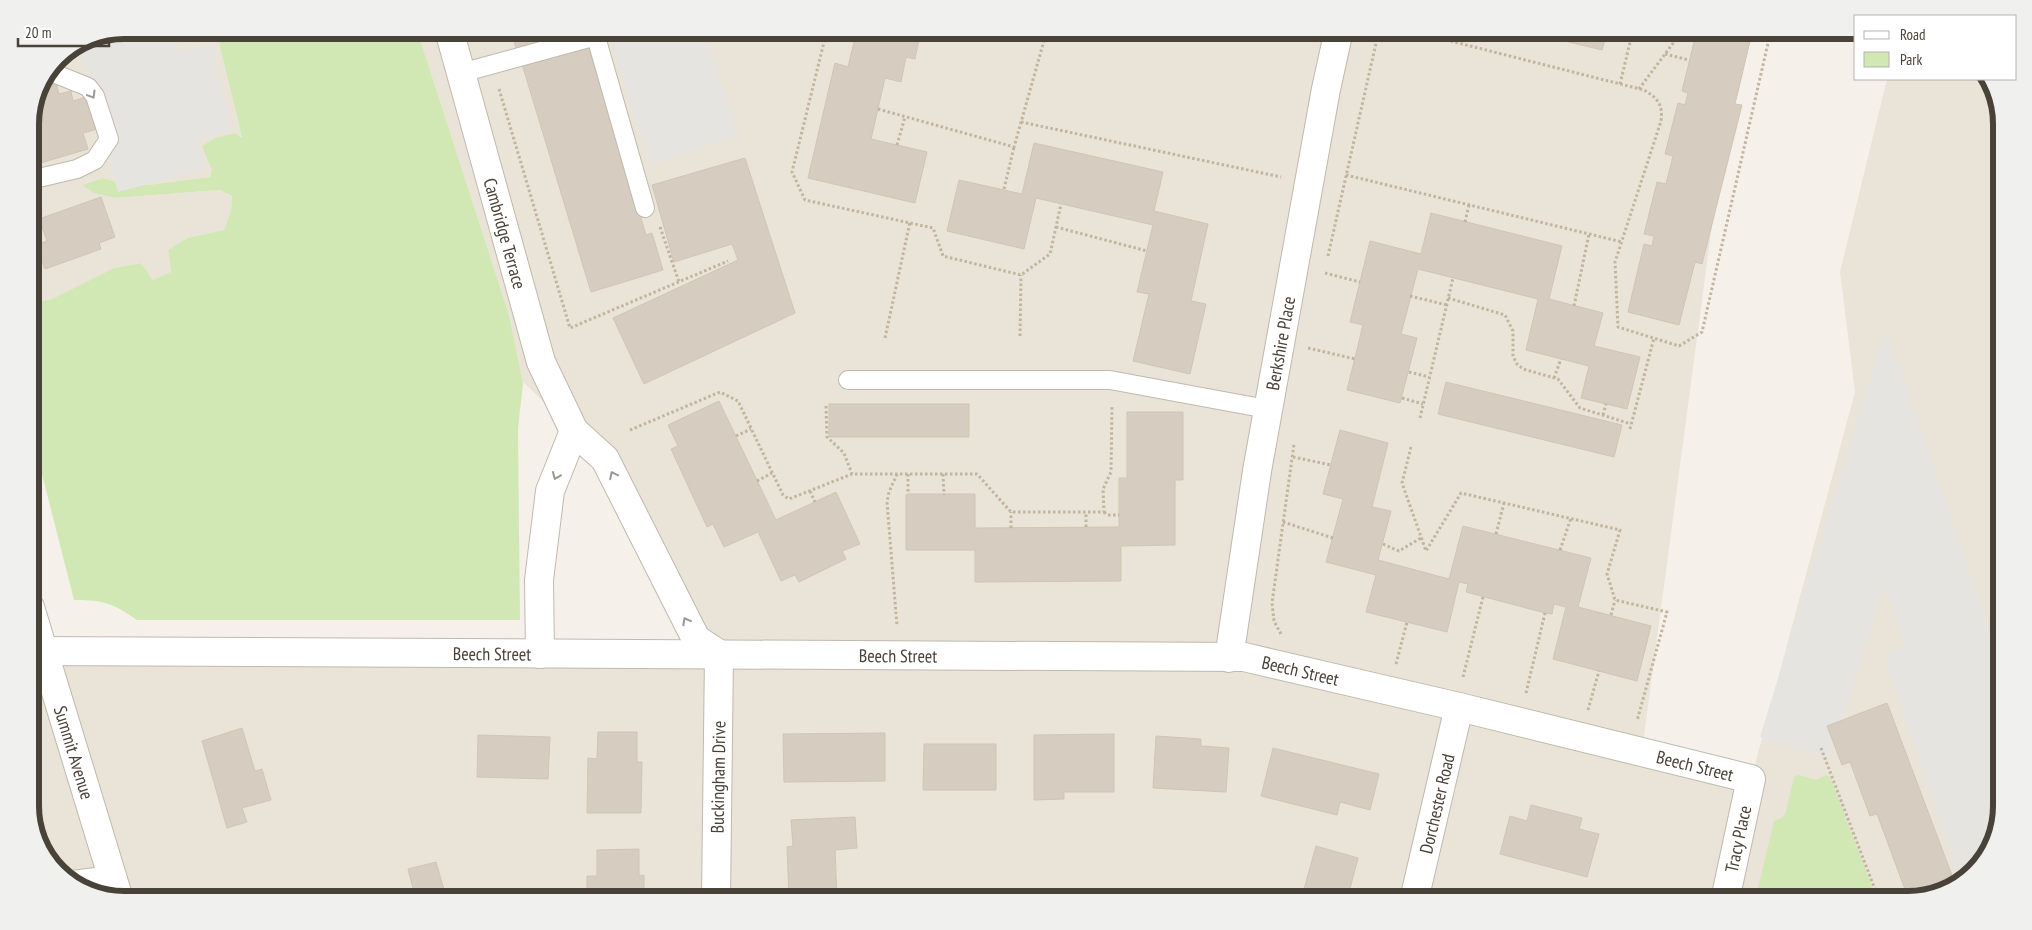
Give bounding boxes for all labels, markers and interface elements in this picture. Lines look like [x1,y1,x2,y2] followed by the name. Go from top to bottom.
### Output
[18,15,109,47] scale bar
[1854,15,2017,80] legend
[25,23,51,42] text: 20 m
[1900,25,1926,44] text: Road
[1900,50,1922,69] text: Park
[86,89,96,98] one-way arrow
[479,175,532,291] street label: Cambridge Terrace
[1260,294,1300,392] street label: Berkshire Place
[609,471,619,480] one-way arrow
[551,472,561,480] one-way arrow
[682,617,692,626] one-way arrow
[453,642,531,665] street label: Beech Street
[859,644,937,667] street label: Beech Street
[1260,650,1341,690] street label: Beech Street
[49,703,99,802] street label: Summit Avenue
[706,720,730,834] street label: Buckingham Drive
[1654,745,1736,786] street label: Beech Street
[1414,751,1459,856] street label: Dorchester Road
[1720,803,1756,875] street label: Tracy Place

